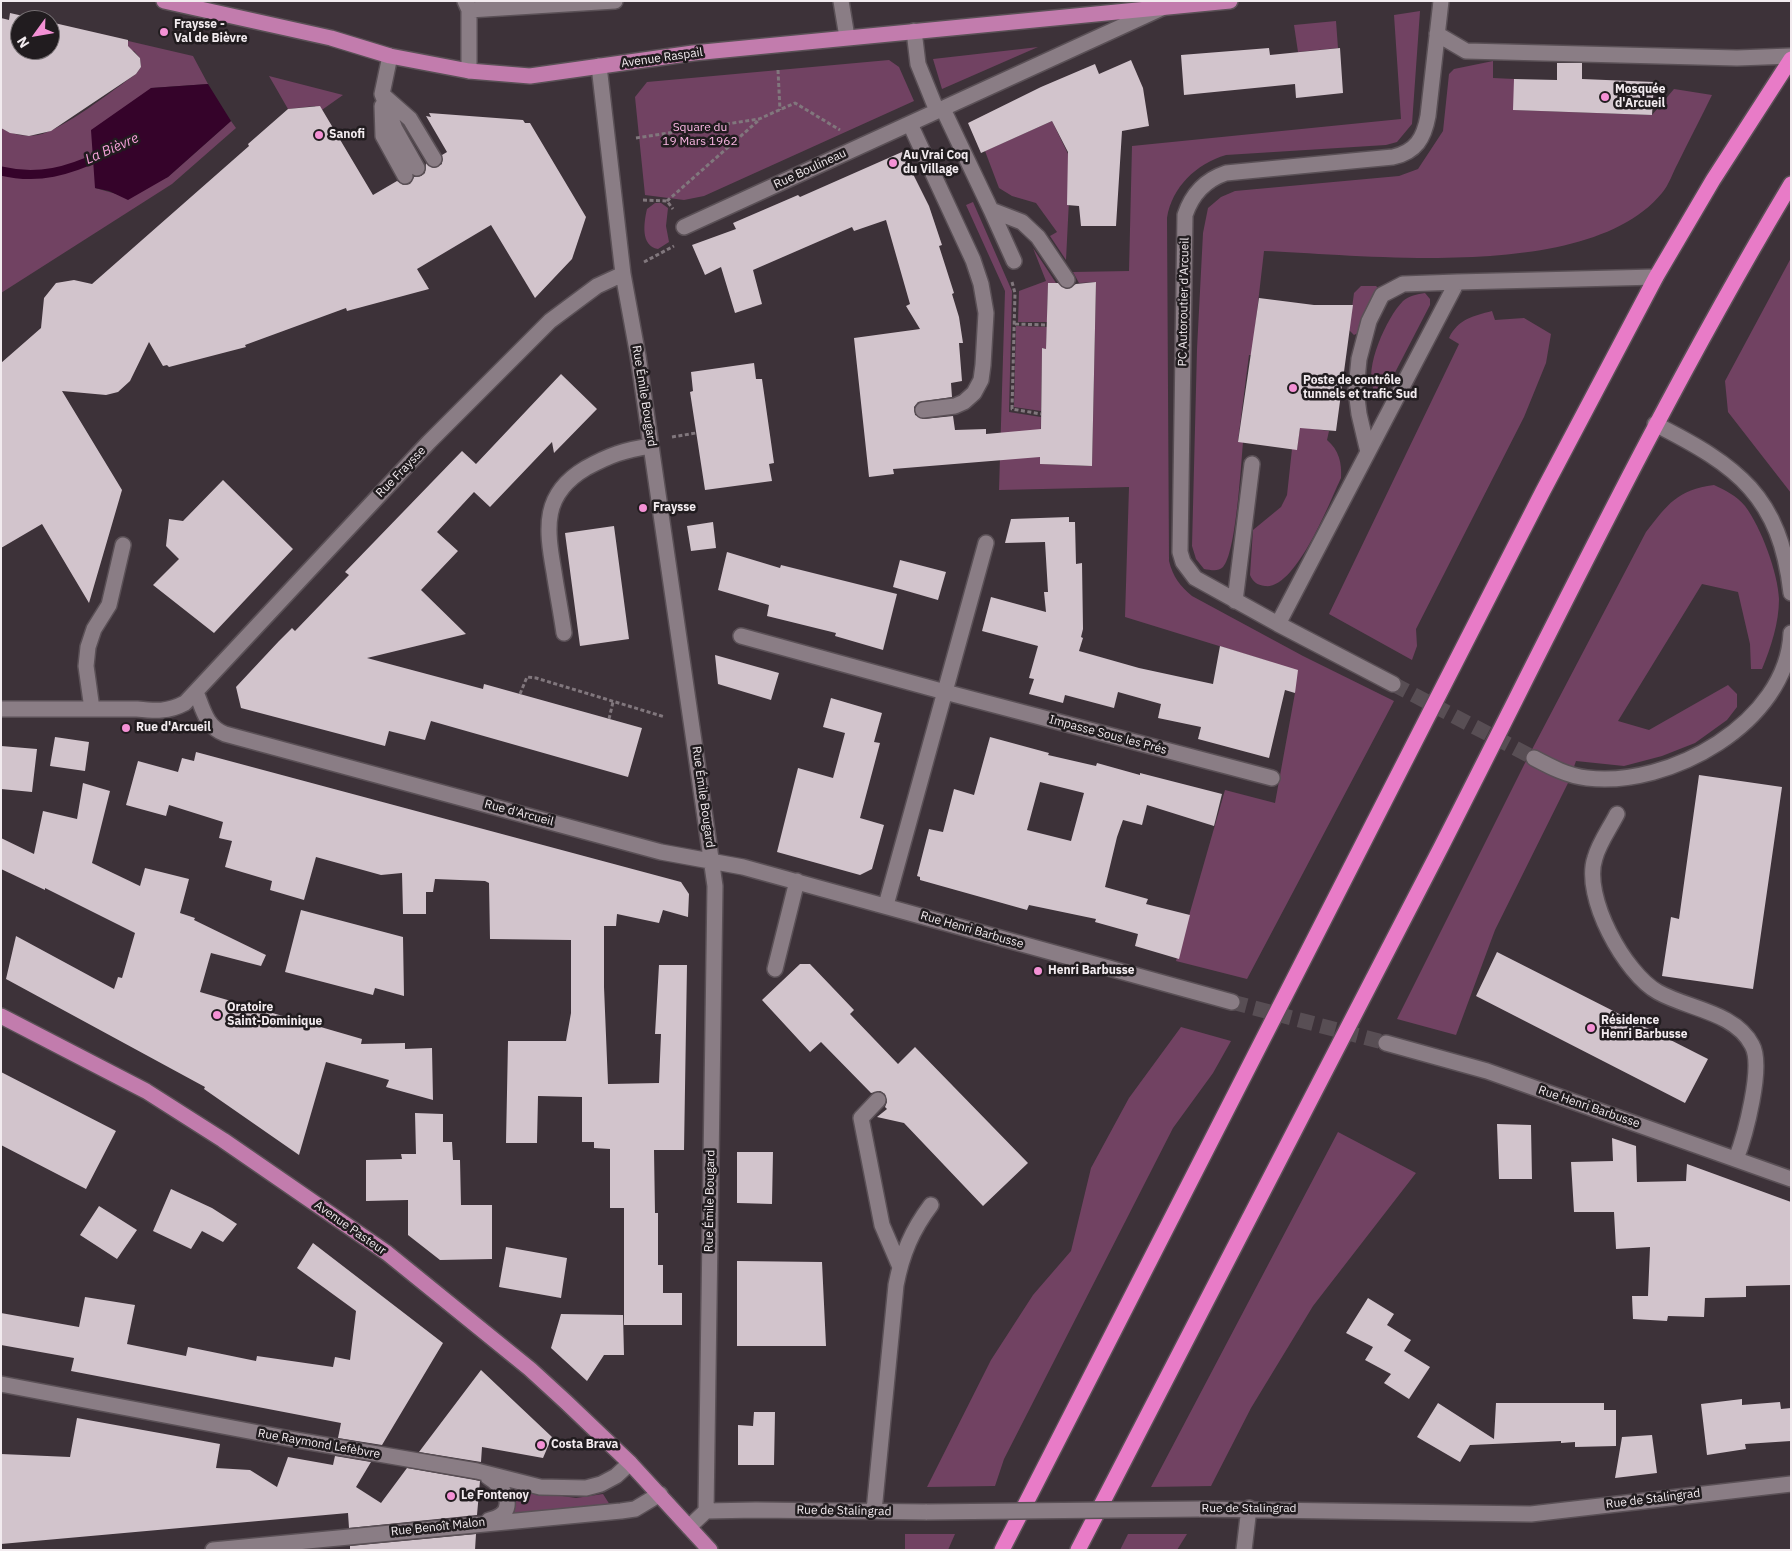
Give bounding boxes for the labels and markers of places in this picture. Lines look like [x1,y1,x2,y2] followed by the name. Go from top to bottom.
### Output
[174,18,248,46] place label: Fraysse - Val de Bièvre
[158,26,170,38] marker: Fraysse - Val de Bièvre
[1615,83,1666,111] place label: Mosquée d'Arcueil
[1599,91,1611,103] marker: Mosquée d'Arcueil
[329,128,365,142] place label: Sanofi
[313,129,325,141] marker: Sanofi
[903,149,968,177] place label: Au Vrai Coq du Village
[887,157,899,169] marker: Au Vrai Coq du Village
[1303,374,1417,402] place label: Poste de contrôle tunnels et trafic Sud
[1287,382,1299,394] marker: Poste de contrôle tunnels et trafic Sud
[653,501,696,515] place label: Fraysse
[637,502,649,514] marker: Fraysse
[136,721,211,735] place label: Rue d'Arcueil
[120,722,132,734] marker: Rue d'Arcueil
[1048,964,1135,978] place label: Henri Barbusse
[1032,965,1044,977] marker: Henri Barbusse
[227,1001,322,1029] place label: Oratoire Saint-Dominique
[211,1009,223,1021] marker: Oratoire Saint-Dominique
[1601,1014,1688,1042] place label: Résidence Henri Barbusse
[1585,1022,1597,1034] marker: Résidence Henri Barbusse
[551,1438,618,1452] place label: Costa Brava
[535,1439,547,1451] marker: Costa Brava
[461,1489,529,1503] place label: Le Fontenoy
[445,1490,457,1502] marker: Le Fontenoy

